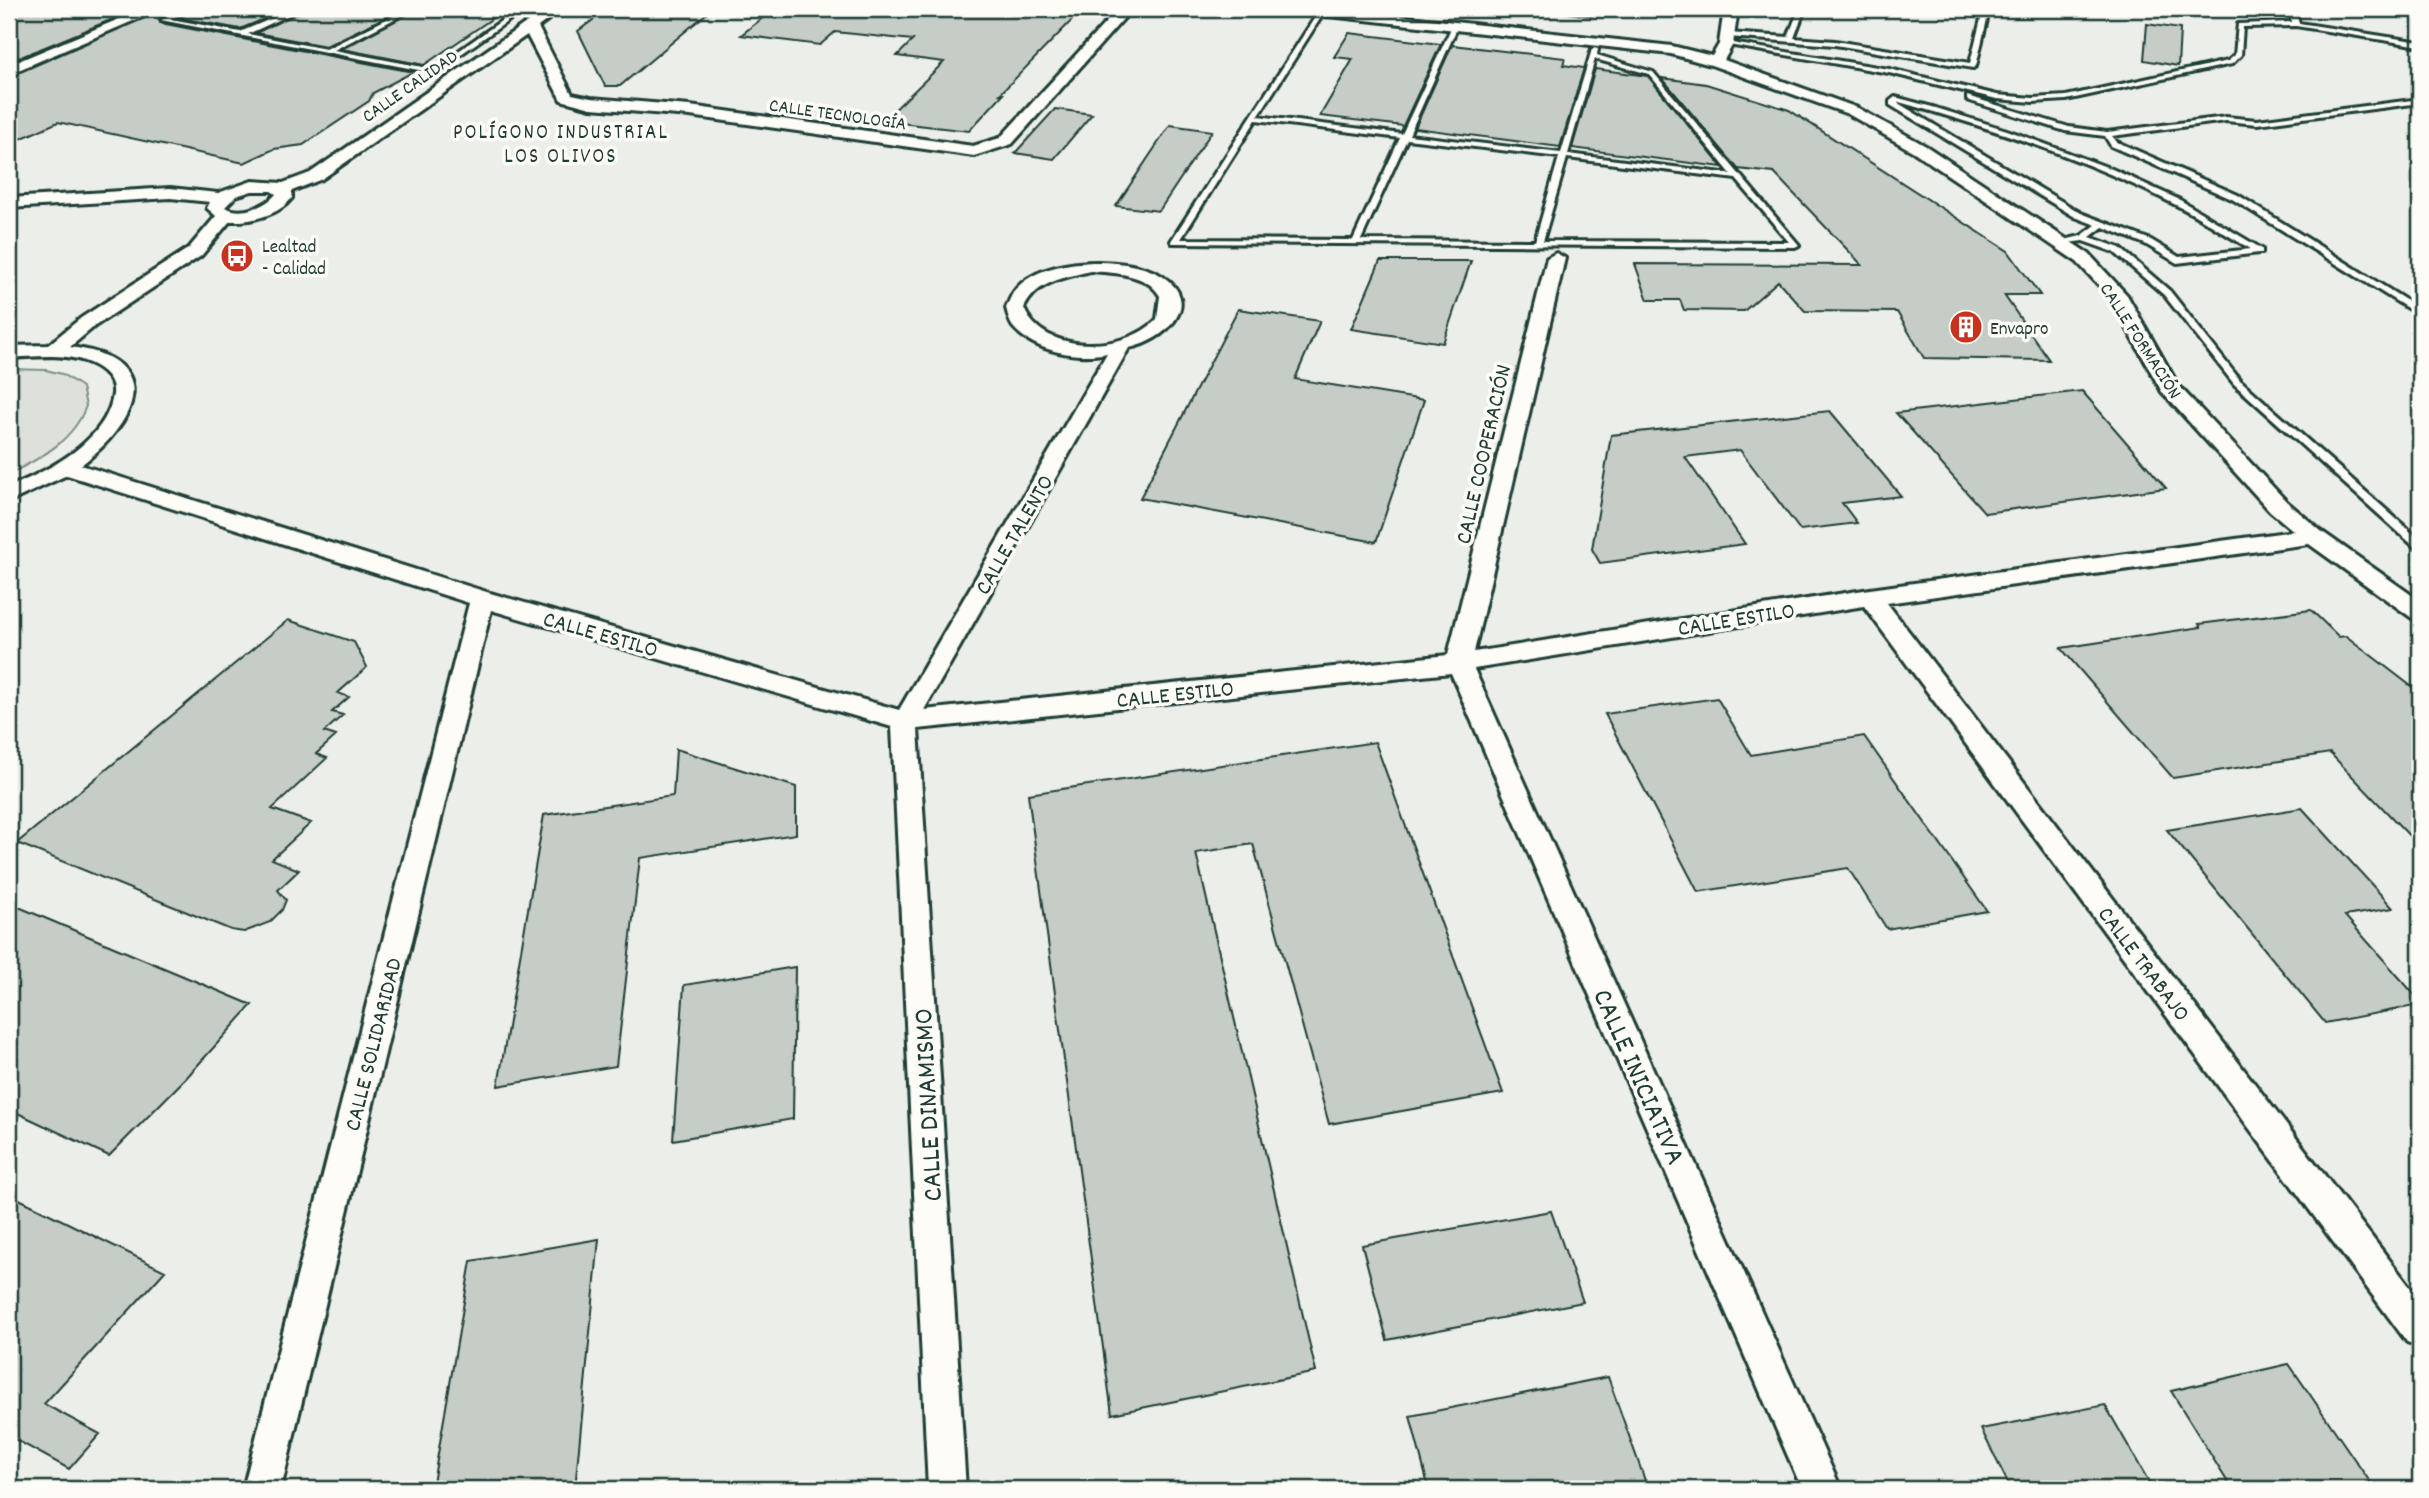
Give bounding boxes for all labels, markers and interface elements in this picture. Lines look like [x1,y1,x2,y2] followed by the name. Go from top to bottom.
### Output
[358,45,465,131] street label: CALLE CALIDAD
[767,93,908,139] street label: CALLE TECNOLOGÍA
[453,119,669,173] district label: POLÍGONO INDUSTRIAL LOS OLIVOS
[262,235,326,284] place label: Lealtad - Calidad
[218,237,256,275] bus stop icon: Lealtad - Calidad
[2091,279,2187,405] street label: CALLE FORMACIÓN
[1947,308,1985,346] building icon: Envapro
[1990,317,2049,344] place label: Envapro
[1449,362,1522,548] street label: CALLE COOPERACIÓN
[968,470,1064,602] street label: CALLE TALENTO
[1676,596,1797,647] street label: CALLE ESTILO
[539,604,661,668] street label: CALLE ESTILO
[1115,674,1236,719] street label: CALLE ESTILO
[2088,901,2196,1030] street label: CALLE TRABAJO
[338,955,413,1135] street label: CALLE SOLIDARIDAD
[1580,984,1693,1172] street label: CALLE INICIATIVA
[906,1007,956,1202] street label: CALLE DINAMISMO

